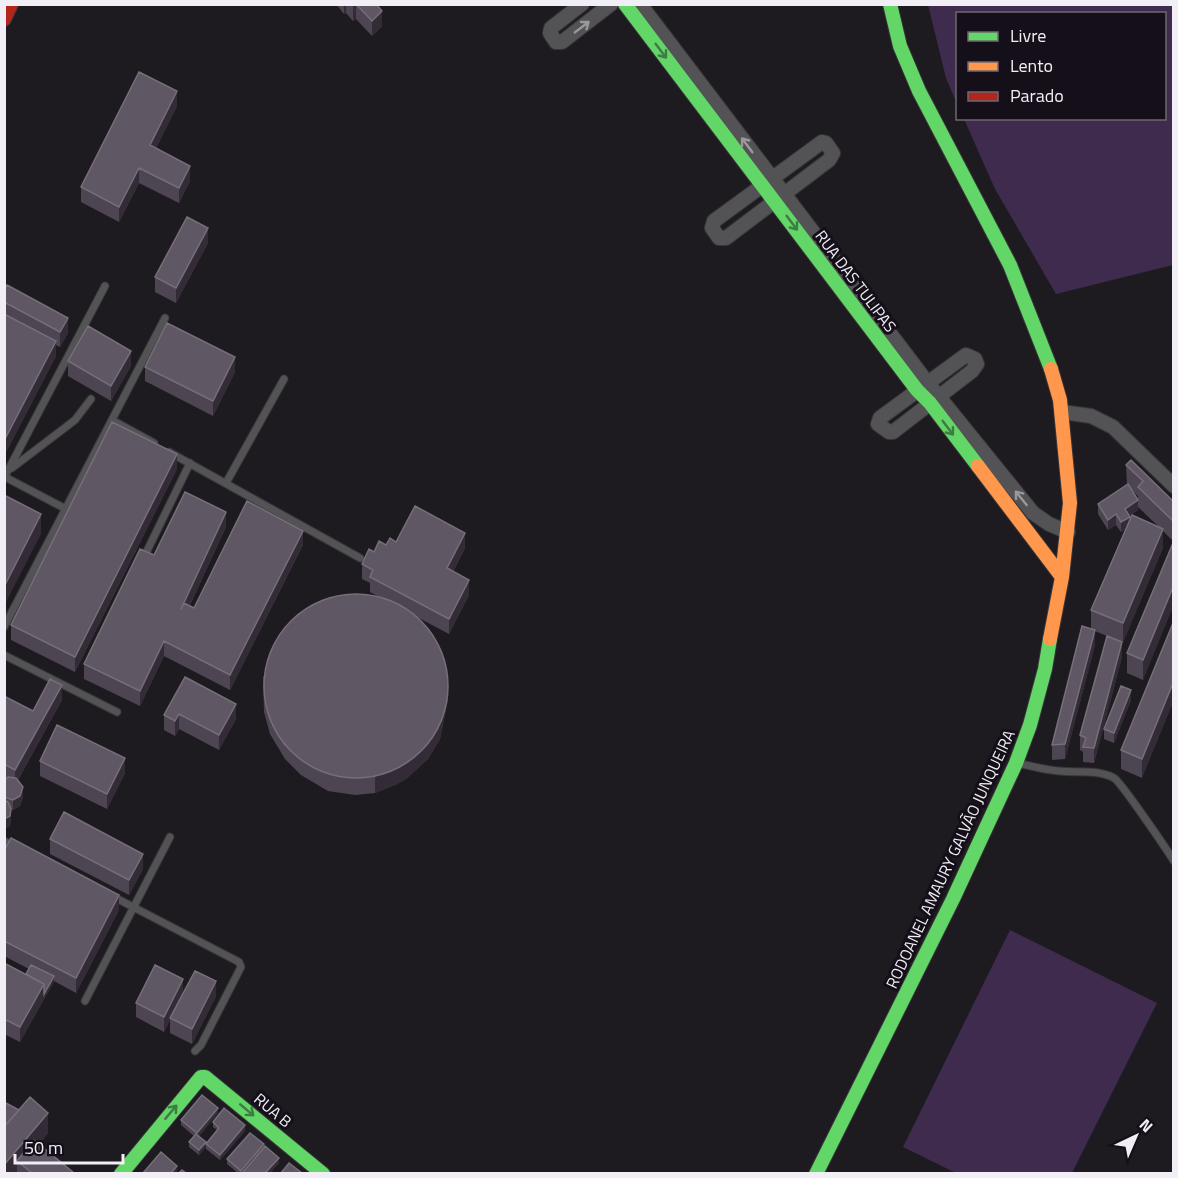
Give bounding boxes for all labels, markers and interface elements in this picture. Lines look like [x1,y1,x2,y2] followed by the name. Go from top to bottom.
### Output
[956,12,1166,120] legend
[573,20,589,33] one-way arrow
[1010,22,1046,49] text: Livre
[654,43,667,59] one-way arrow
[1010,52,1053,79] text: Lento
[1010,82,1064,109] text: Parado
[741,137,754,153] one-way arrow
[785,214,798,230] one-way arrow
[810,225,902,337] street label: RUA DAS TULIPAS
[942,419,955,435] one-way arrow
[1015,490,1028,506] one-way arrow
[879,725,1021,992] street label: RODOANEL AMAURY GALVÃO JUNQUEIRA
[249,1087,297,1133] street label: RUA B
[239,1103,254,1117] one-way arrow
[165,1104,178,1120] one-way arrow
[1106,1106,1166,1166] north arrow
[1134,1113,1159,1138] text: N
[15,1127,123,1165] scale bar
[24,1134,63,1161] text: 50 m

